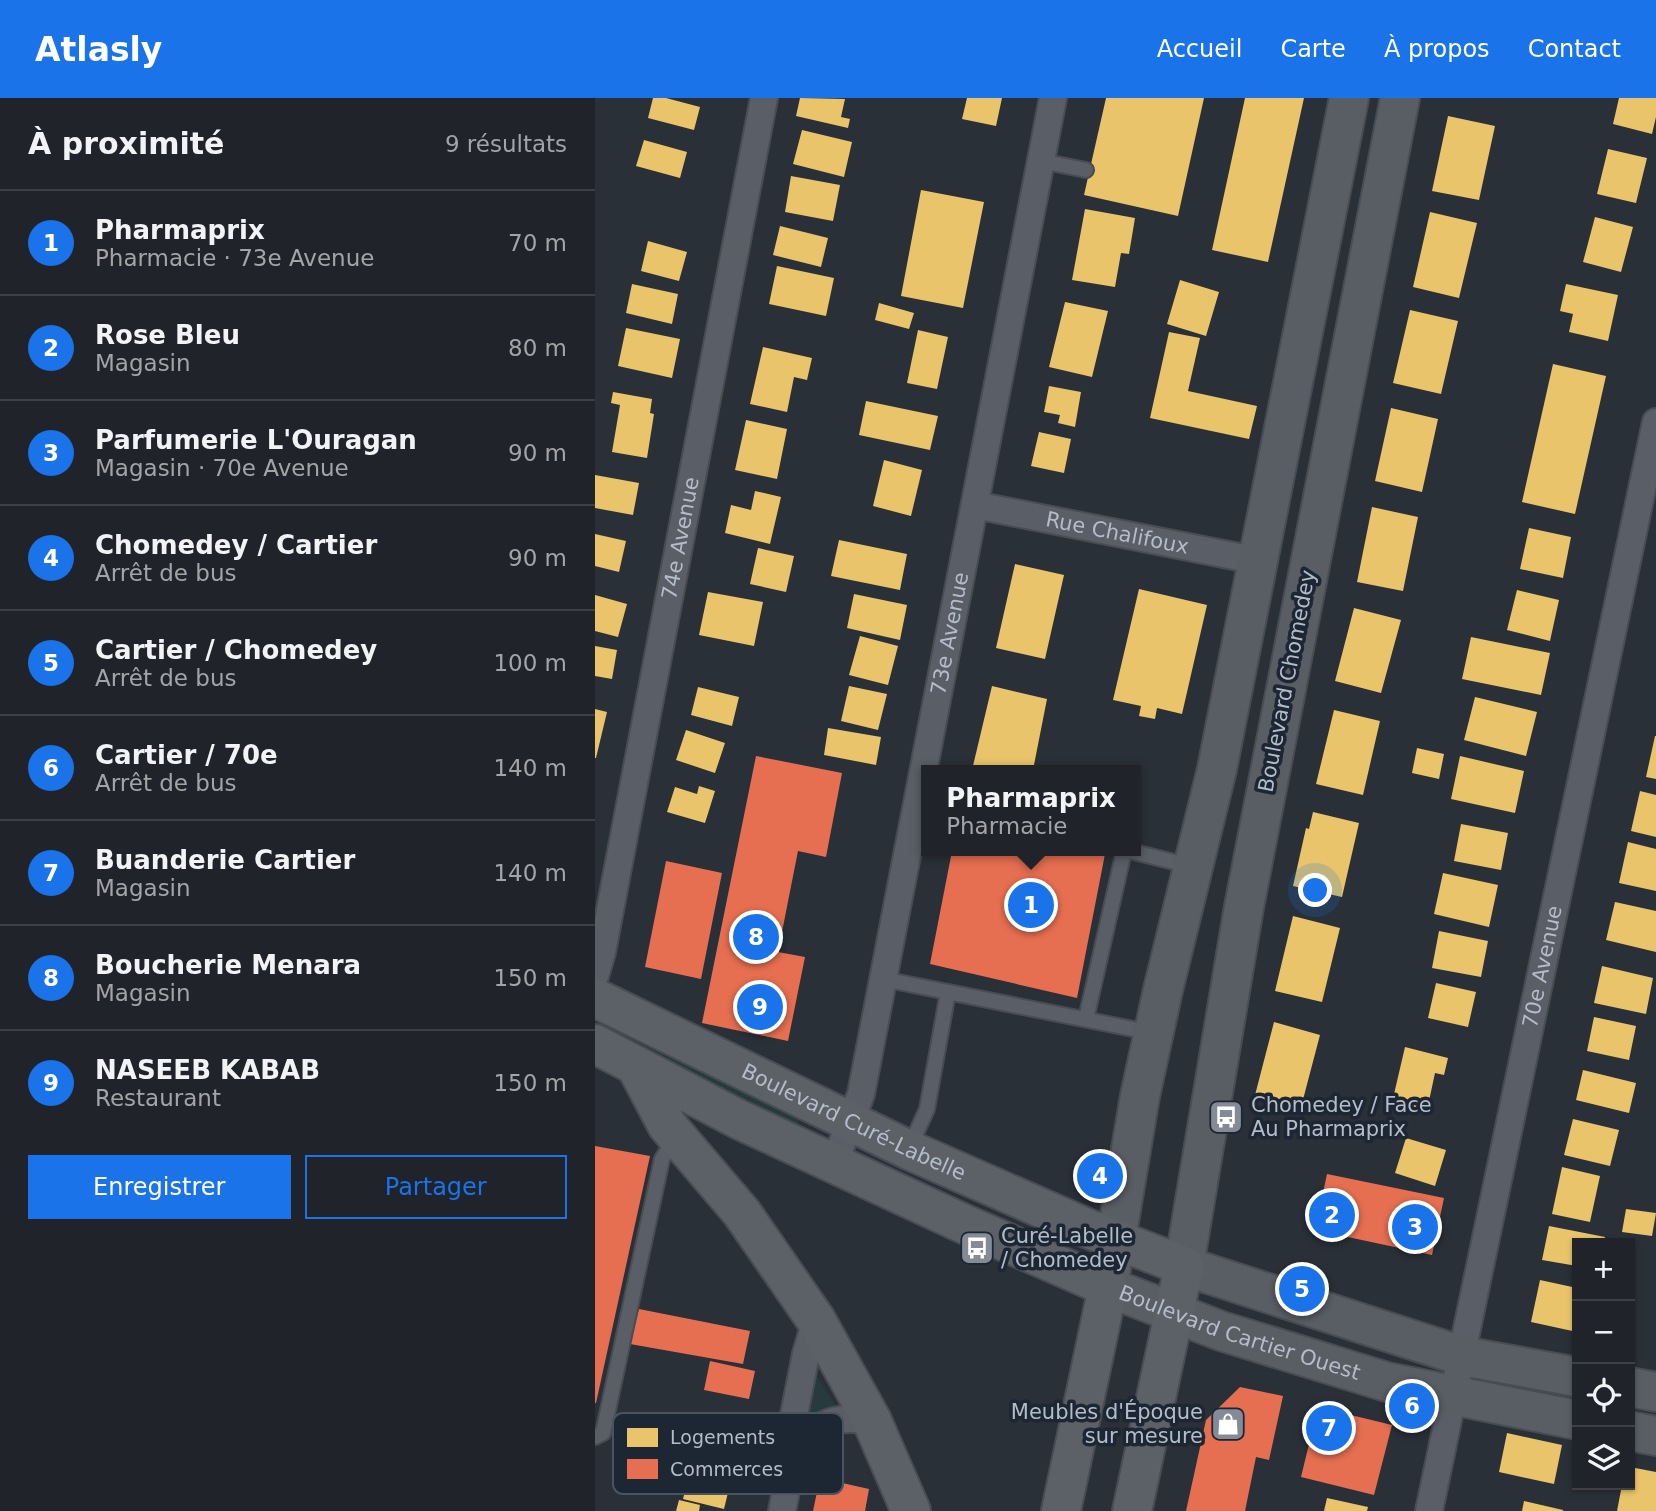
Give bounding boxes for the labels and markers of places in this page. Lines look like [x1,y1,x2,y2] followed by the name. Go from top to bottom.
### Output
[1008,879,1054,931] pin: 1
[733,911,779,963] pin: 8
[737,981,783,1033] pin: 9
[1251,1093,1432,1141] place label: Chomedey / Face Au Pharmaprix
[1207,1098,1245,1136] bus stop icon: Chomedey / Face Au Pharmaprix
[1077,1150,1123,1202] pin: 4
[1309,1189,1355,1241] pin: 2
[1392,1201,1438,1253] pin: 3
[1001,1224,1133,1272] place label: Curé-Labelle / Chomedey
[958,1229,996,1267] bus stop icon: Curé-Labelle / Chomedey
[1279,1263,1325,1315] pin: 5
[1389,1380,1435,1432] pin: 6
[1011,1399,1203,1448] place label: Meubles d'Époque sur mesure
[1306,1402,1352,1454] pin: 7
[1209,1405,1247,1443] shop icon: Meubles d'Époque sur mesure

